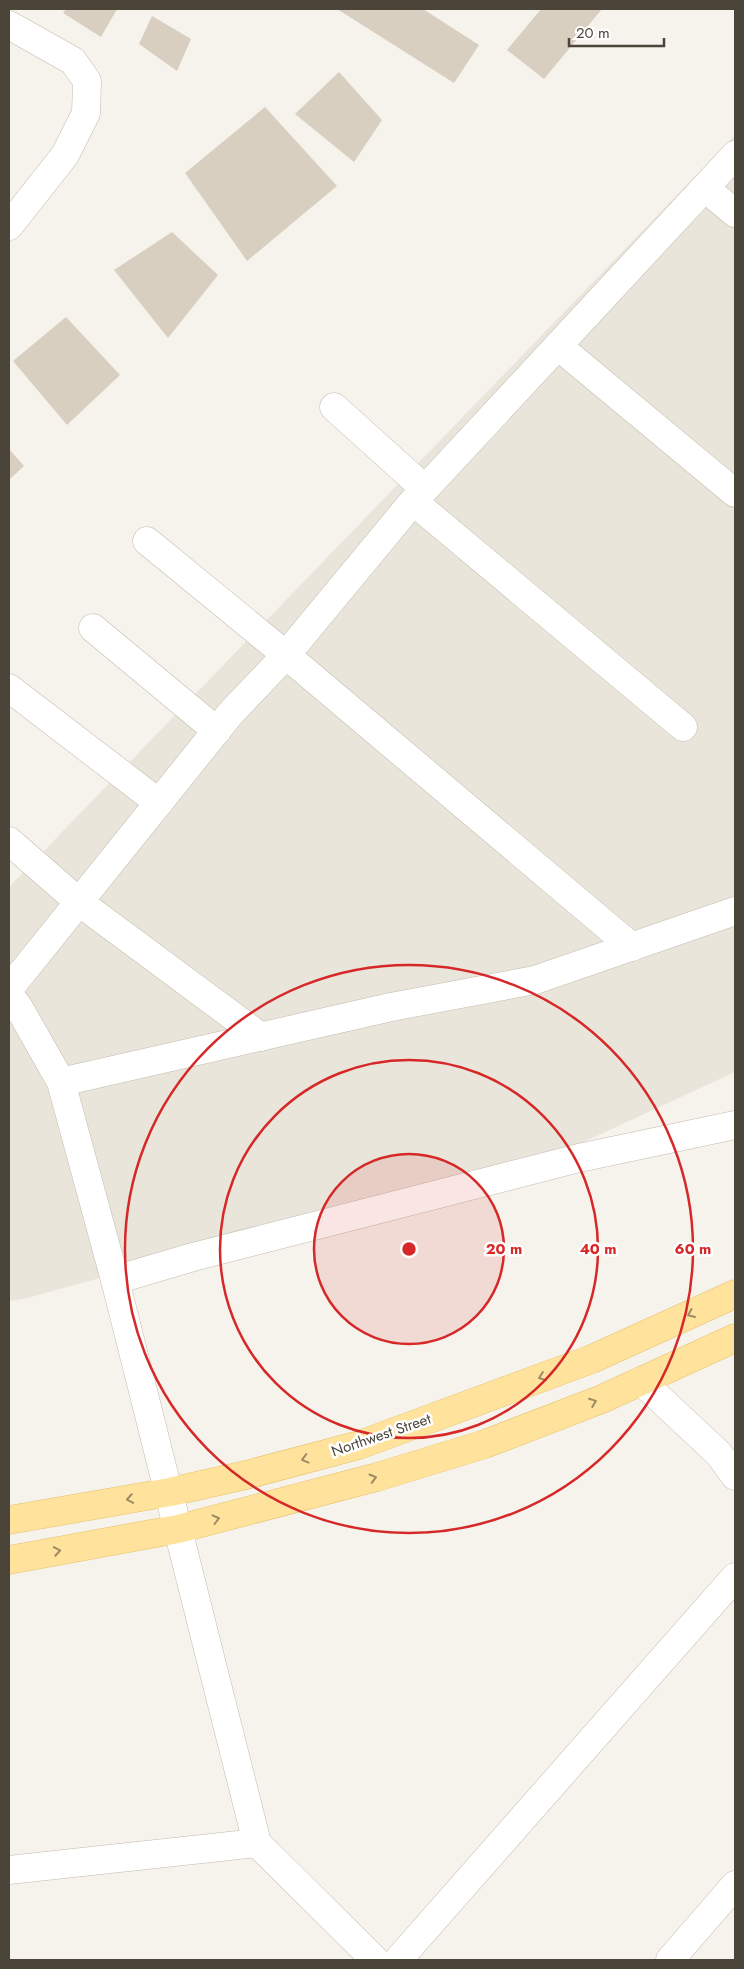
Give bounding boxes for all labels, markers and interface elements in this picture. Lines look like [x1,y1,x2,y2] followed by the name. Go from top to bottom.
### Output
[569,15,664,47] scale bar
[576,22,610,44] text: 20 m
[486,1238,522,1260] text: 20 m
[579,1238,617,1260] text: 40 m
[675,1238,711,1260] text: 60 m
[400,1240,418,1258] centre of rings
[687,1307,696,1318] one-way arrow
[538,1371,546,1381] one-way arrow
[588,1398,597,1408] one-way arrow
[328,1408,434,1462] street label: Northwest Street
[301,1453,310,1464] one-way arrow
[369,1474,377,1484] one-way arrow
[126,1493,134,1503] one-way arrow
[211,1515,219,1525] one-way arrow
[52,1547,61,1557] one-way arrow

